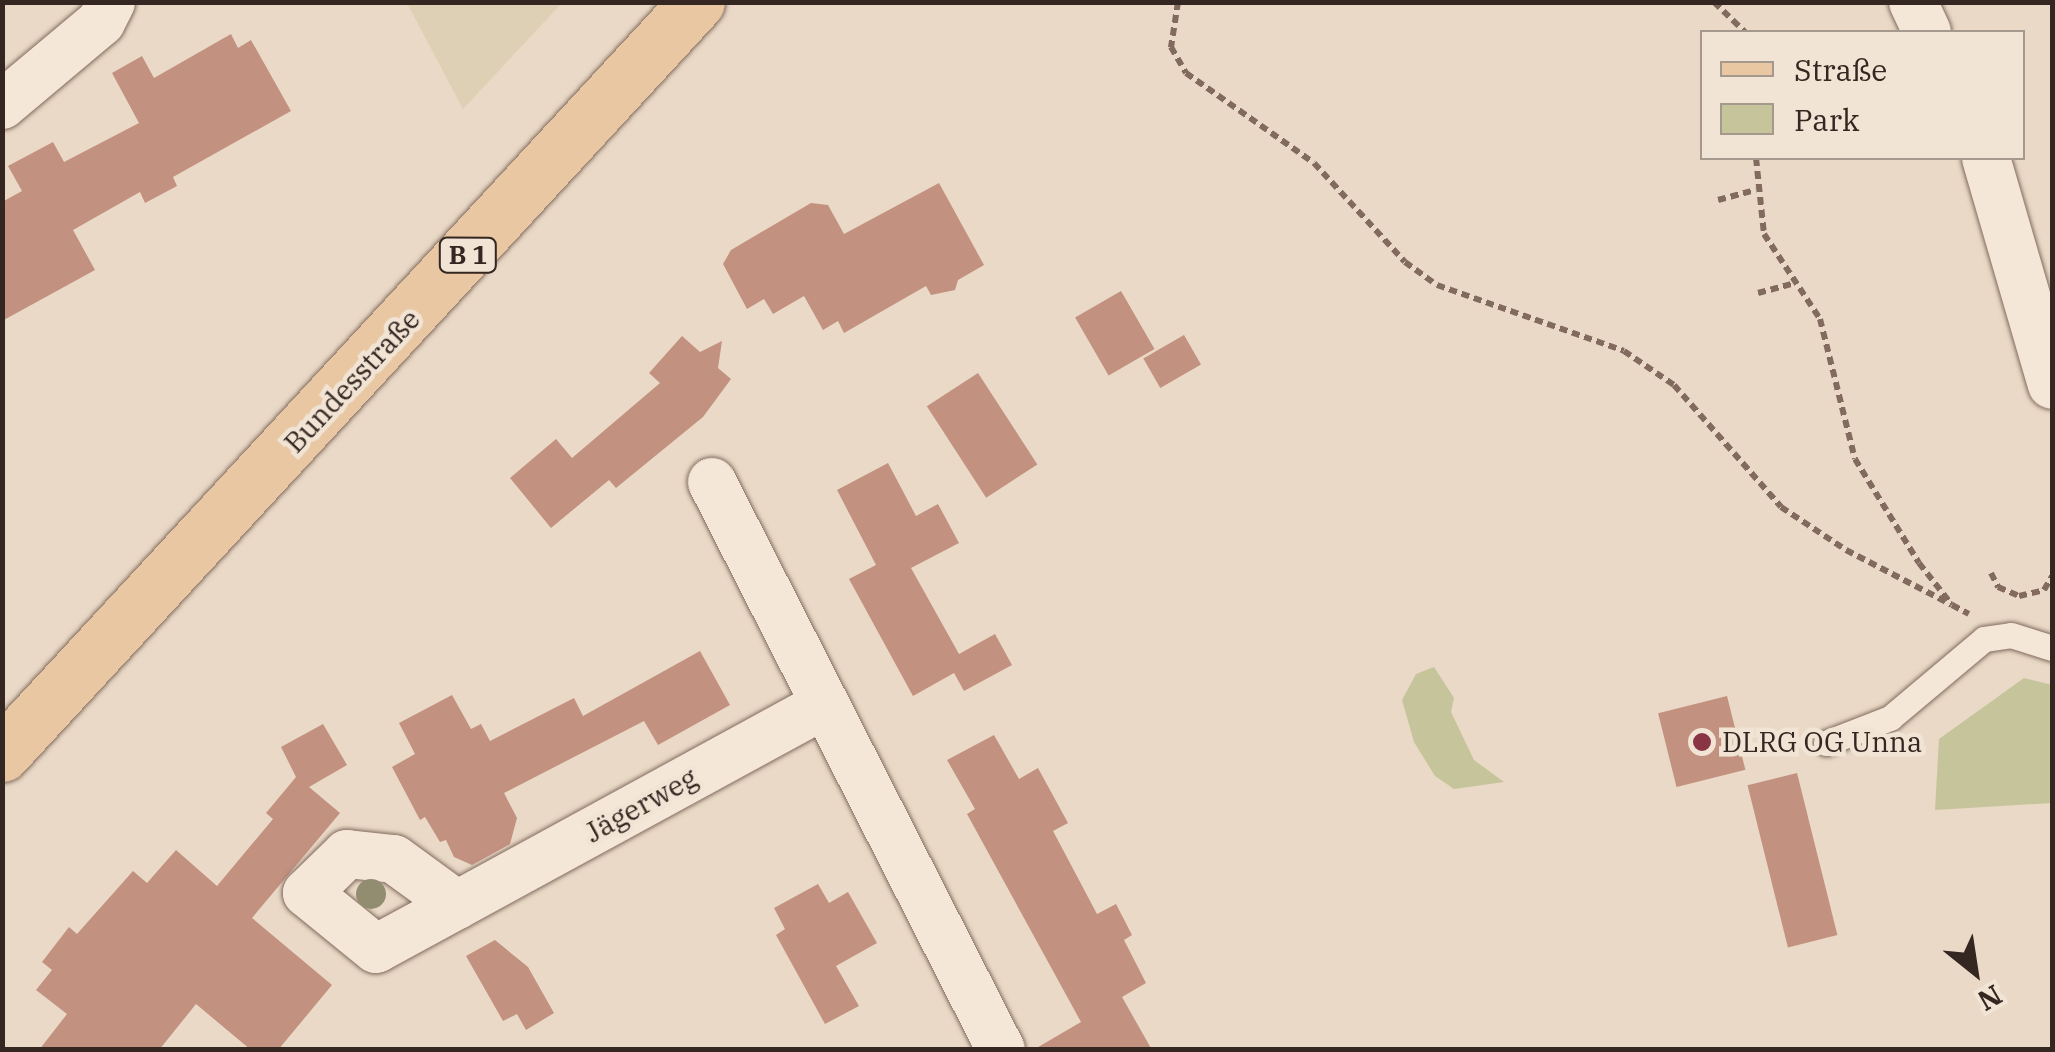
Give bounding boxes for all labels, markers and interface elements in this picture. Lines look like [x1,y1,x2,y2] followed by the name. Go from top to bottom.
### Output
[1700,30,2025,160] legend
[1794,50,1887,89] text: Straße
[1794,100,1860,139] text: Park
[438,235,498,275] road number: B 1
[277,303,427,459] street label: Bundesstraße
[1722,725,1922,759] place label: DLRG OG Unna
[1691,731,1713,753] marker: DLRG OG Unna
[579,761,703,849] street label: Jägerweg
[1925,922,2025,1022] north arrow
[1971,977,2009,1020] text: N

